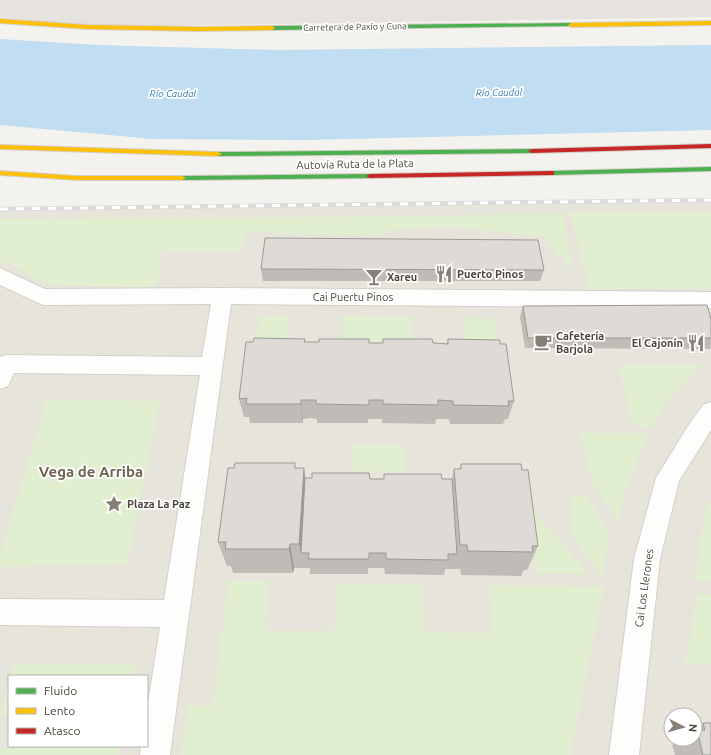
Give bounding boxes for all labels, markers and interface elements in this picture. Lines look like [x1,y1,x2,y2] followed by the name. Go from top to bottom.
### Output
[303,21,407,33] street label: Carretera de Paxío y Cuna
[475,87,523,98] water label: Río Caudal
[150,88,197,99] water label: Río Caudal
[296,157,414,171] street label: Autovía Ruta de la Plata
[434,264,454,284] restaurant icon: Puerto Pinos
[364,267,384,287] bar icon: Xareu
[457,268,523,280] place label: Puerto Pinos
[387,271,417,283] place label: Xareu
[313,291,394,303] street label: Cai Puertu Pinos
[556,330,604,355] place label: Cafetería Barjola
[533,332,553,352] cafe icon: Cafetería Barjola
[686,333,706,353] restaurant icon: El Cajonín
[632,337,683,349] place label: El Cajonín
[39,463,143,480] district label: Vega de Arriba
[104,494,124,514] place icon: Plaza La Paz
[127,498,191,510] place label: Plaza La Paz
[633,548,655,628] street label: Cai Los Llerones
[8,675,148,747] legend
[44,684,77,697] text: Fluido
[44,704,75,717] text: Lento
[663,707,703,747] north arrow
[687,723,699,733] text: N
[44,724,80,737] text: Atasco

